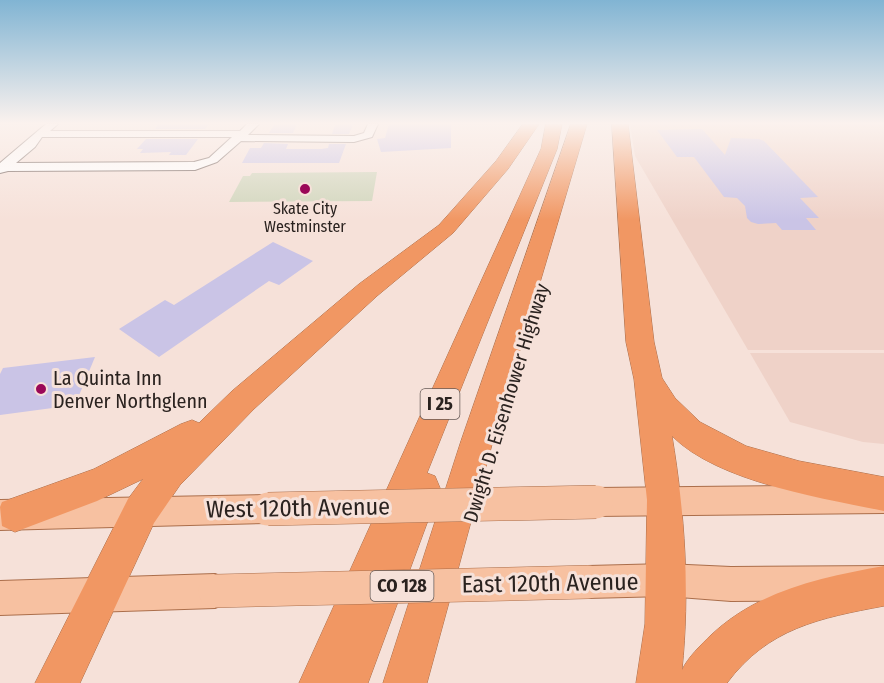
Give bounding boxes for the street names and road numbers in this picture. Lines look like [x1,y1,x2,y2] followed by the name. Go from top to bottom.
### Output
[458,281,554,525] street label: Dwight D. Eisenhower Highway
[420,389,460,419] road number: I 25
[206,492,390,524] street label: West 120th Avenue
[461,567,639,599] street label: East 120th Avenue
[370,571,434,601] road number: CO 128

